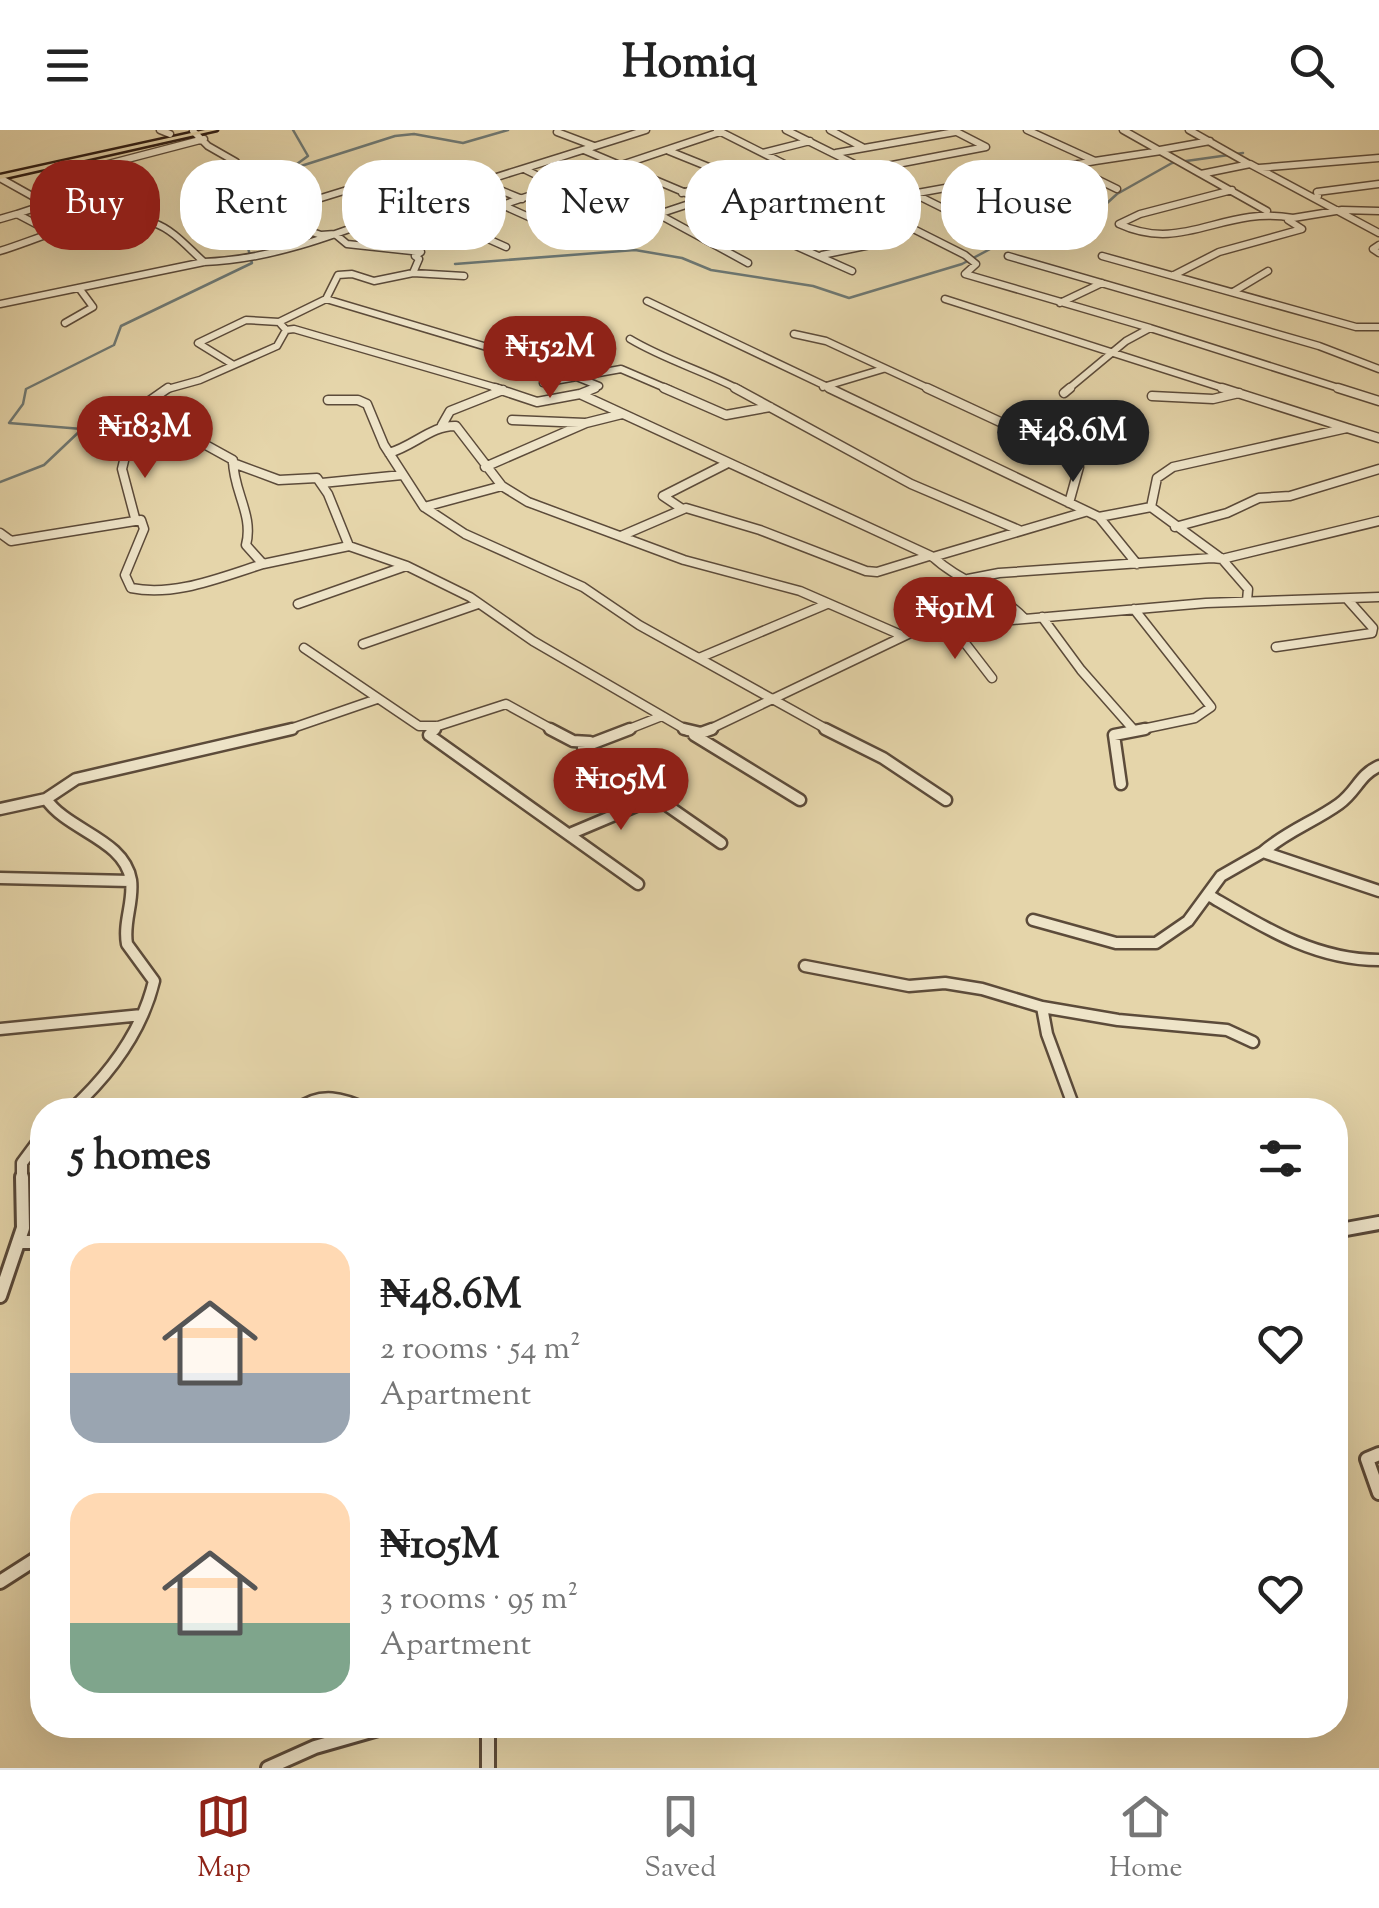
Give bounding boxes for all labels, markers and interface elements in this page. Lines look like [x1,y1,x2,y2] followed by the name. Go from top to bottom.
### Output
[622,33,757,98] text: Homiq
[40,38,95,93] icon: menu
[1284,38,1339,93] icon: search
[30,160,160,250] chip: Buy
[180,160,322,250] chip: Rent
[342,160,506,250] chip: Filters
[526,160,665,250] chip: New
[685,160,921,250] chip: Apartment
[941,160,1108,250] chip: House
[480,316,620,401] pin: ₦152M
[505,325,595,371] text: ₦152M
[75,396,215,481] pin: ₦183M
[992,400,1154,485] pin: ₦48.6M
[99,405,191,451] text: ₦183M
[1019,409,1127,455] text: ₦48.6M
[896,577,1014,662] pin: ₦91M
[916,586,994,632] text: ₦91M
[551,748,691,833] pin: ₦105M
[576,757,666,803] text: ₦105M
[70,1128,211,1188] text: 5 homes
[1253,1131,1308,1186] icon: filters
[380,1267,521,1327] text: ₦48.6M
[150,1283,270,1403] icon: home
[1253,1316,1308,1371] icon: heart
[380,1327,581,1373] text: 2 rooms · 54 m²
[380,1373,531,1419] text: Apartment
[380,1517,499,1577] text: ₦105M
[150,1533,270,1653] icon: home
[1253,1566,1308,1621] icon: heart
[380,1577,578,1623] text: 3 rooms · 95 m²
[380,1623,531,1669] text: Apartment
[196,1789,251,1889] tab: Map
[644,1789,716,1889] tab: Saved
[1109,1789,1183,1889] tab: Home

